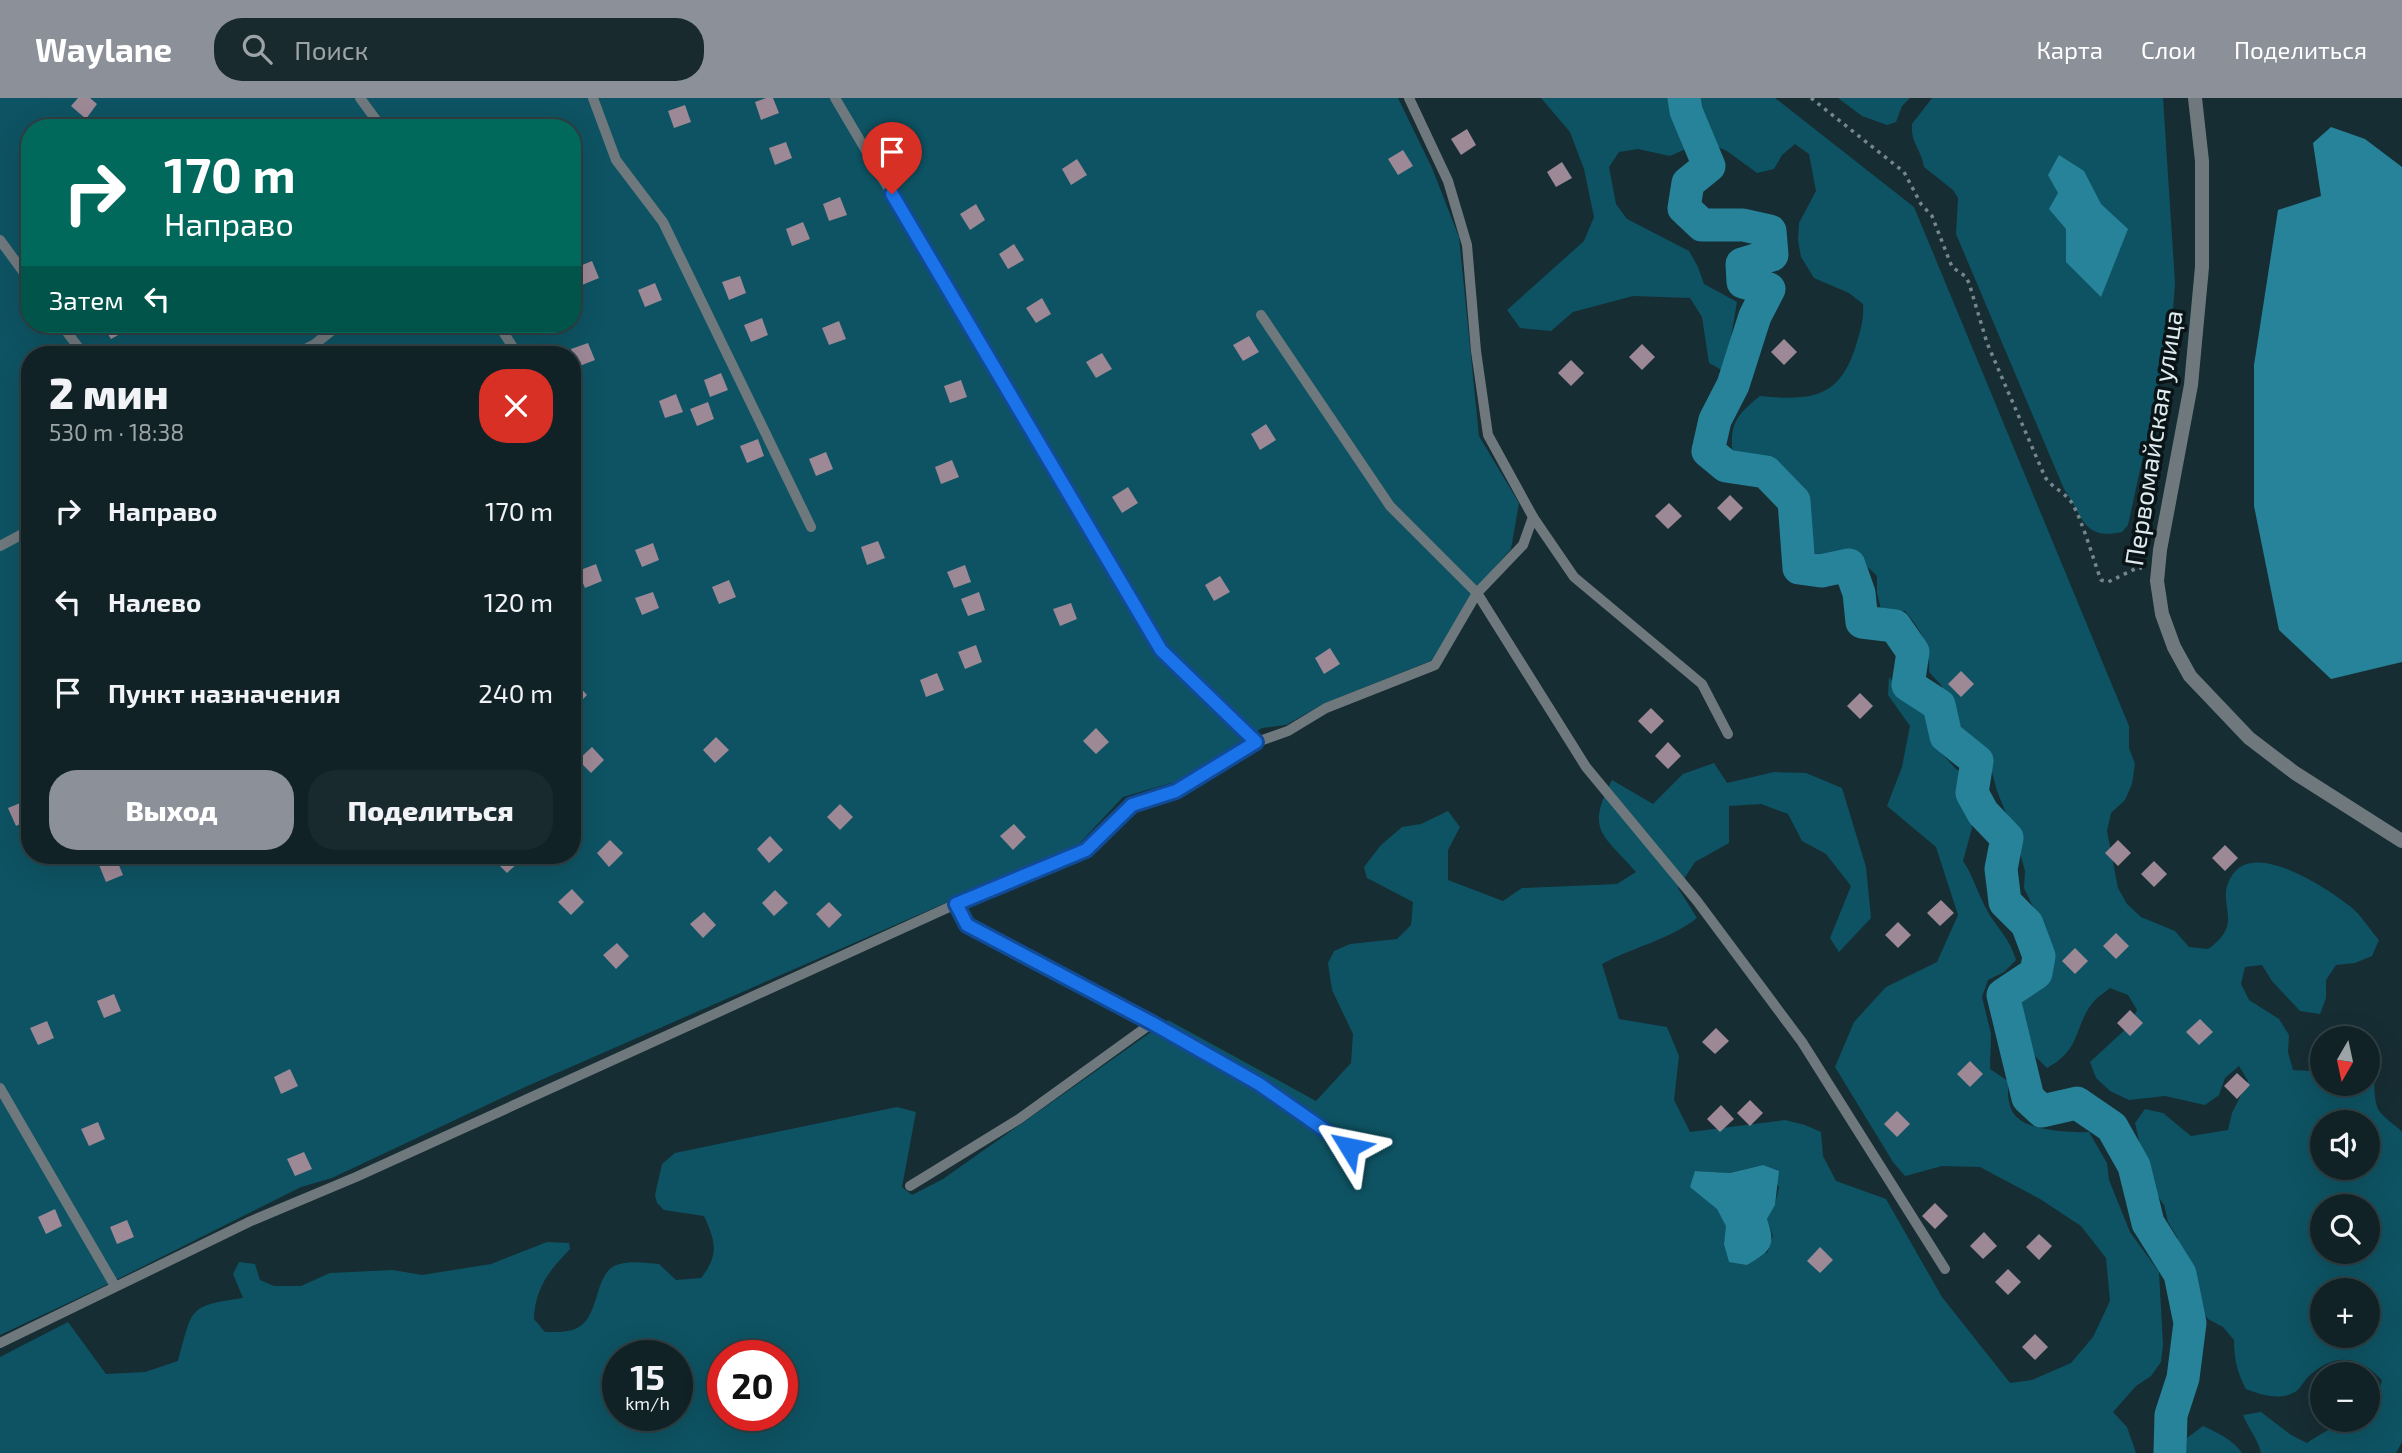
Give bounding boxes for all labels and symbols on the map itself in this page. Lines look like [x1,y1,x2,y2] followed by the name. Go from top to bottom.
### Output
[862,122,922,194] pin
[2117,308,2189,568] street label: Первомайская улица
[2310,1026,2380,1096] north arrow
[1312,1110,1386,1184] position arrow
[707,1340,798,1431] speed limit sign: 20

